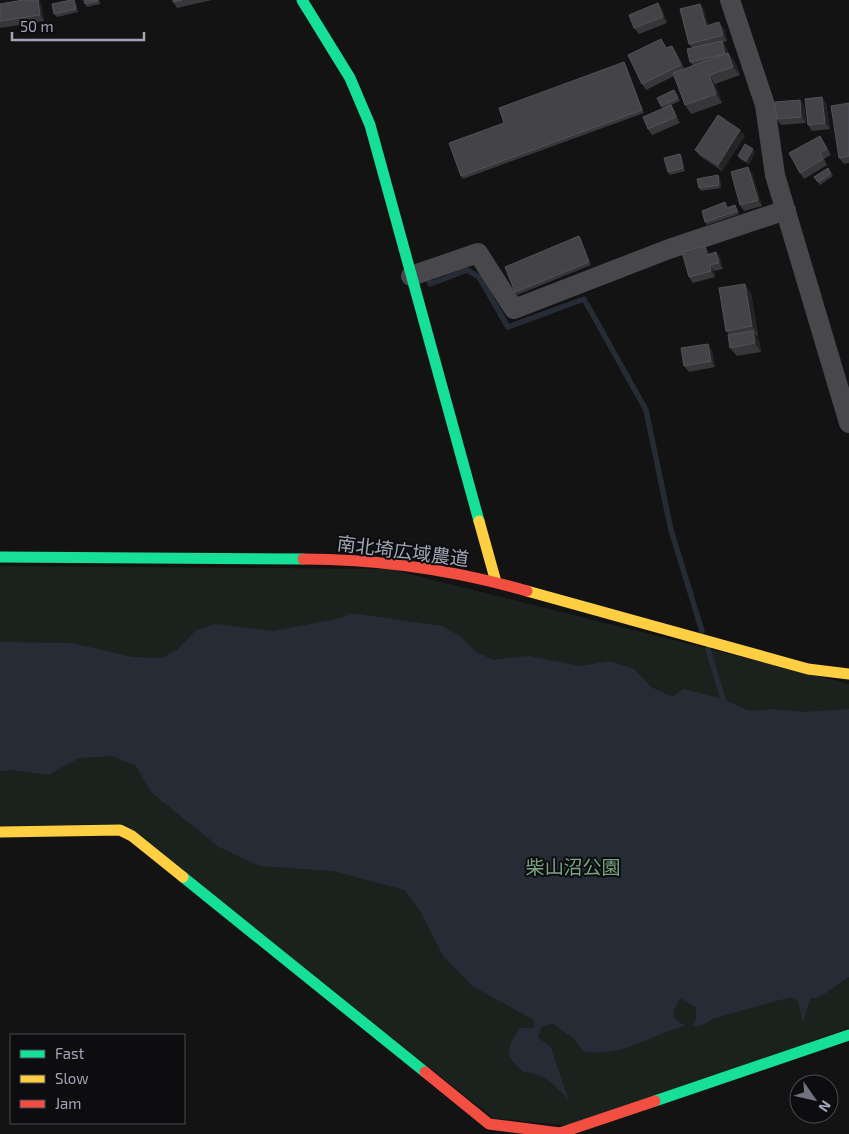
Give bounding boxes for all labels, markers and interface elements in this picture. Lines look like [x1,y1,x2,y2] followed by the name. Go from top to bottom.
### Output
[12,10,145,42] scale bar
[20,17,54,35] text: 50 m
[336,531,470,570] street label: 南北埼広域農道
[525,855,621,878] park label: 柴山沼公園
[10,1034,185,1124] legend
[55,1044,85,1062] text: Fast
[55,1069,89,1087] text: Slow
[789,1074,839,1124] north arrow
[55,1094,81,1112] text: Jam
[815,1098,835,1115] text: N

